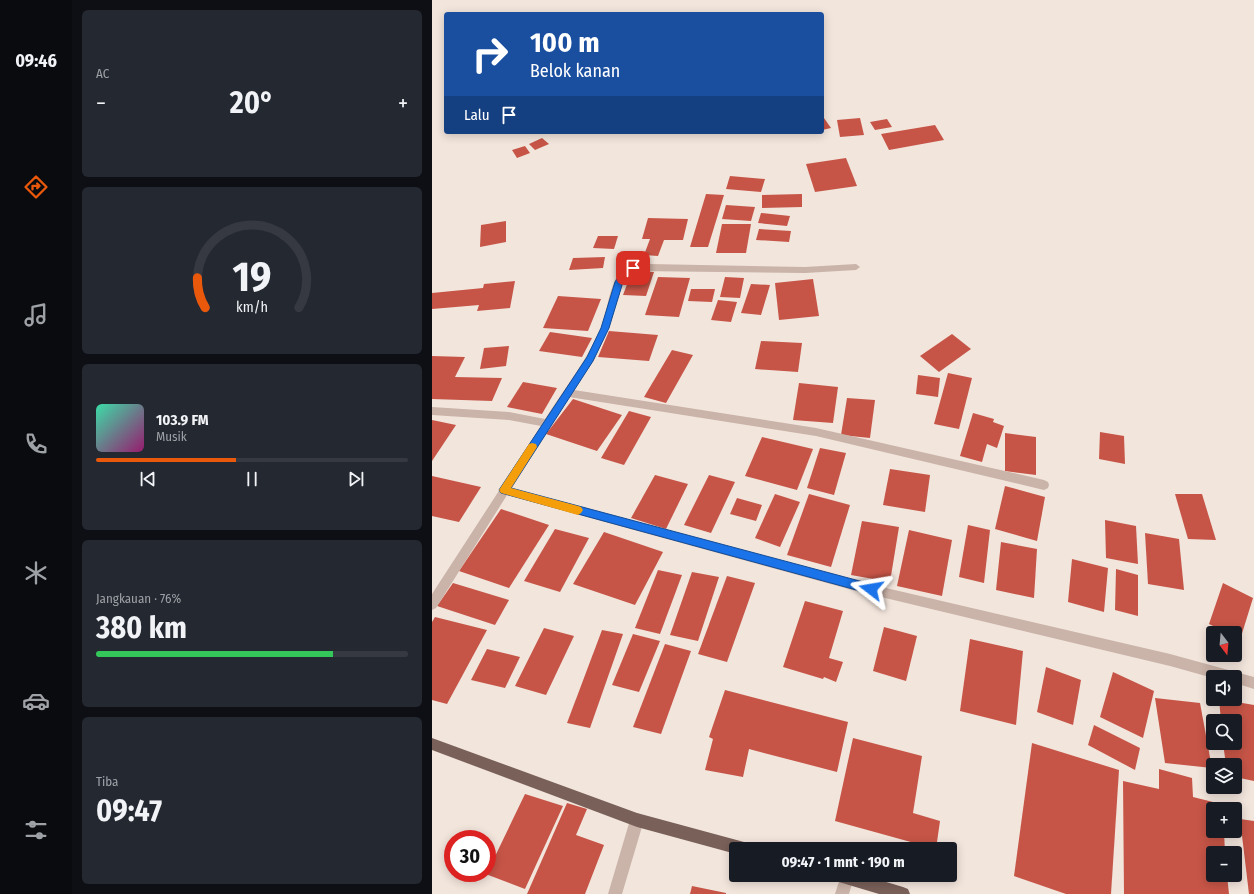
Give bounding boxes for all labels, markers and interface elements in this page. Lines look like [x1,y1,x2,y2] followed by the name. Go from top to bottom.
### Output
[530,26,600,59] text: 100 m
[464,28,516,80] icon: right
[15,50,57,72] text: 09:46
[530,60,620,82] text: Belok kanan
[96,66,109,81] text: AC
[230,85,274,121] text: 20°
[96,90,106,117] text: −
[398,90,408,117] text: +
[498,104,520,126] icon: arrive
[464,106,490,124] text: Lalu
[22,173,50,201] icon: directions
[616,251,650,285] pin
[232,252,272,302] text: 19
[622,257,644,279] icon: arrive
[236,299,268,316] text: km/h
[22,301,50,329] icon: music
[156,411,209,429] text: 103.9 FM
[156,429,187,444] text: Musik
[22,430,50,458] icon: phone
[137,468,159,490] icon: previous
[241,468,263,490] icon: pause
[345,468,367,490] icon: next
[22,559,50,587] icon: climate
[850,568,892,610] position arrow
[96,591,181,606] text: Jangkauan · 76%
[96,610,187,646] text: 380 km
[1206,626,1242,662] north arrow
[1206,626,1242,882] map controls
[1206,670,1242,706] button: sound
[22,687,50,715] icon: car
[1206,714,1242,750] button: search
[1206,758,1242,794] button: layers
[96,774,118,789] text: Tiba
[96,793,162,829] text: 09:47
[1206,802,1242,838] button: +
[22,816,50,844] icon: filters
[444,830,496,882] speed limit sign: 30
[1206,846,1242,882] button: −
[781,853,905,871] text: 09:47 · 1 mnt · 190 m

